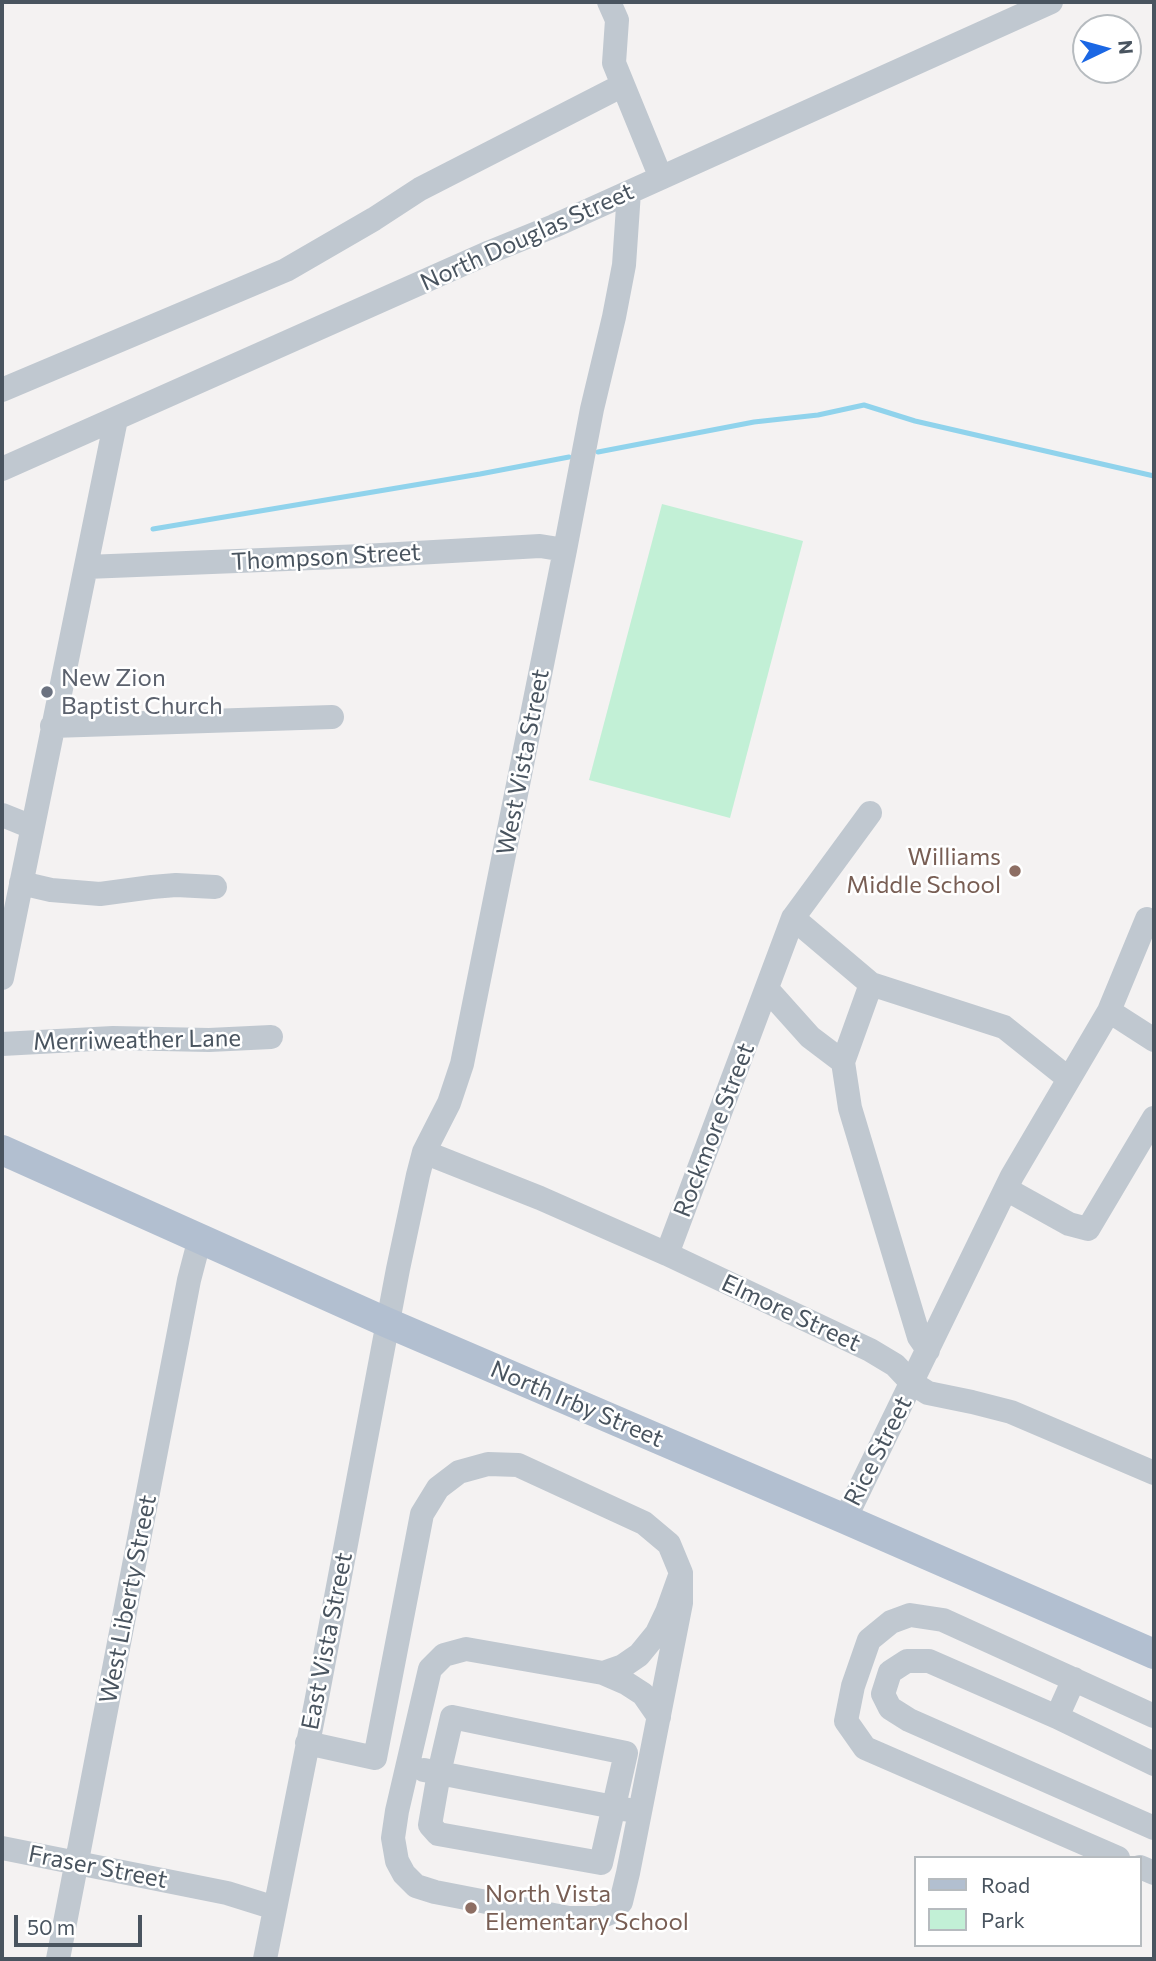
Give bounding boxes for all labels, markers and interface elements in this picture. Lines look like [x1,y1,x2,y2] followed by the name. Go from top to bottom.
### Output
[1072,14,1142,84] north arrow
[1114,39,1139,55] text: N
[416,177,638,297] street label: North Douglas Street
[230,538,422,576] street label: Thompson Street
[61,664,223,720] place label: New Zion Baptist Church
[491,666,555,858] street label: West Vista Street
[39,684,55,700] marker: New Zion Baptist Church
[846,843,1001,899] place label: Williams Middle School
[1007,863,1023,879] marker: Williams Middle School
[33,1024,241,1056] street label: Merriweather Lane
[668,1039,760,1221] street label: Rockmore Street
[717,1268,865,1358] street label: Elmore Street
[486,1355,668,1453] street label: North Irby Street
[838,1391,918,1511] street label: Rice Street
[94,1492,162,1706] street label: West Liberty Street
[296,1550,358,1732] street label: East Vista Street
[26,1839,170,1895] street label: Fraser Street
[914,1856,1142,1947] legend
[981,1872,1030,1897] text: Road
[485,1880,689,1936] place label: North Vista Elementary School
[463,1900,479,1916] marker: North Vista Elementary School
[18,1902,145,1946] scale bar
[981,1907,1025,1932] text: Park
[27,1914,75,1939] text: 50 m

